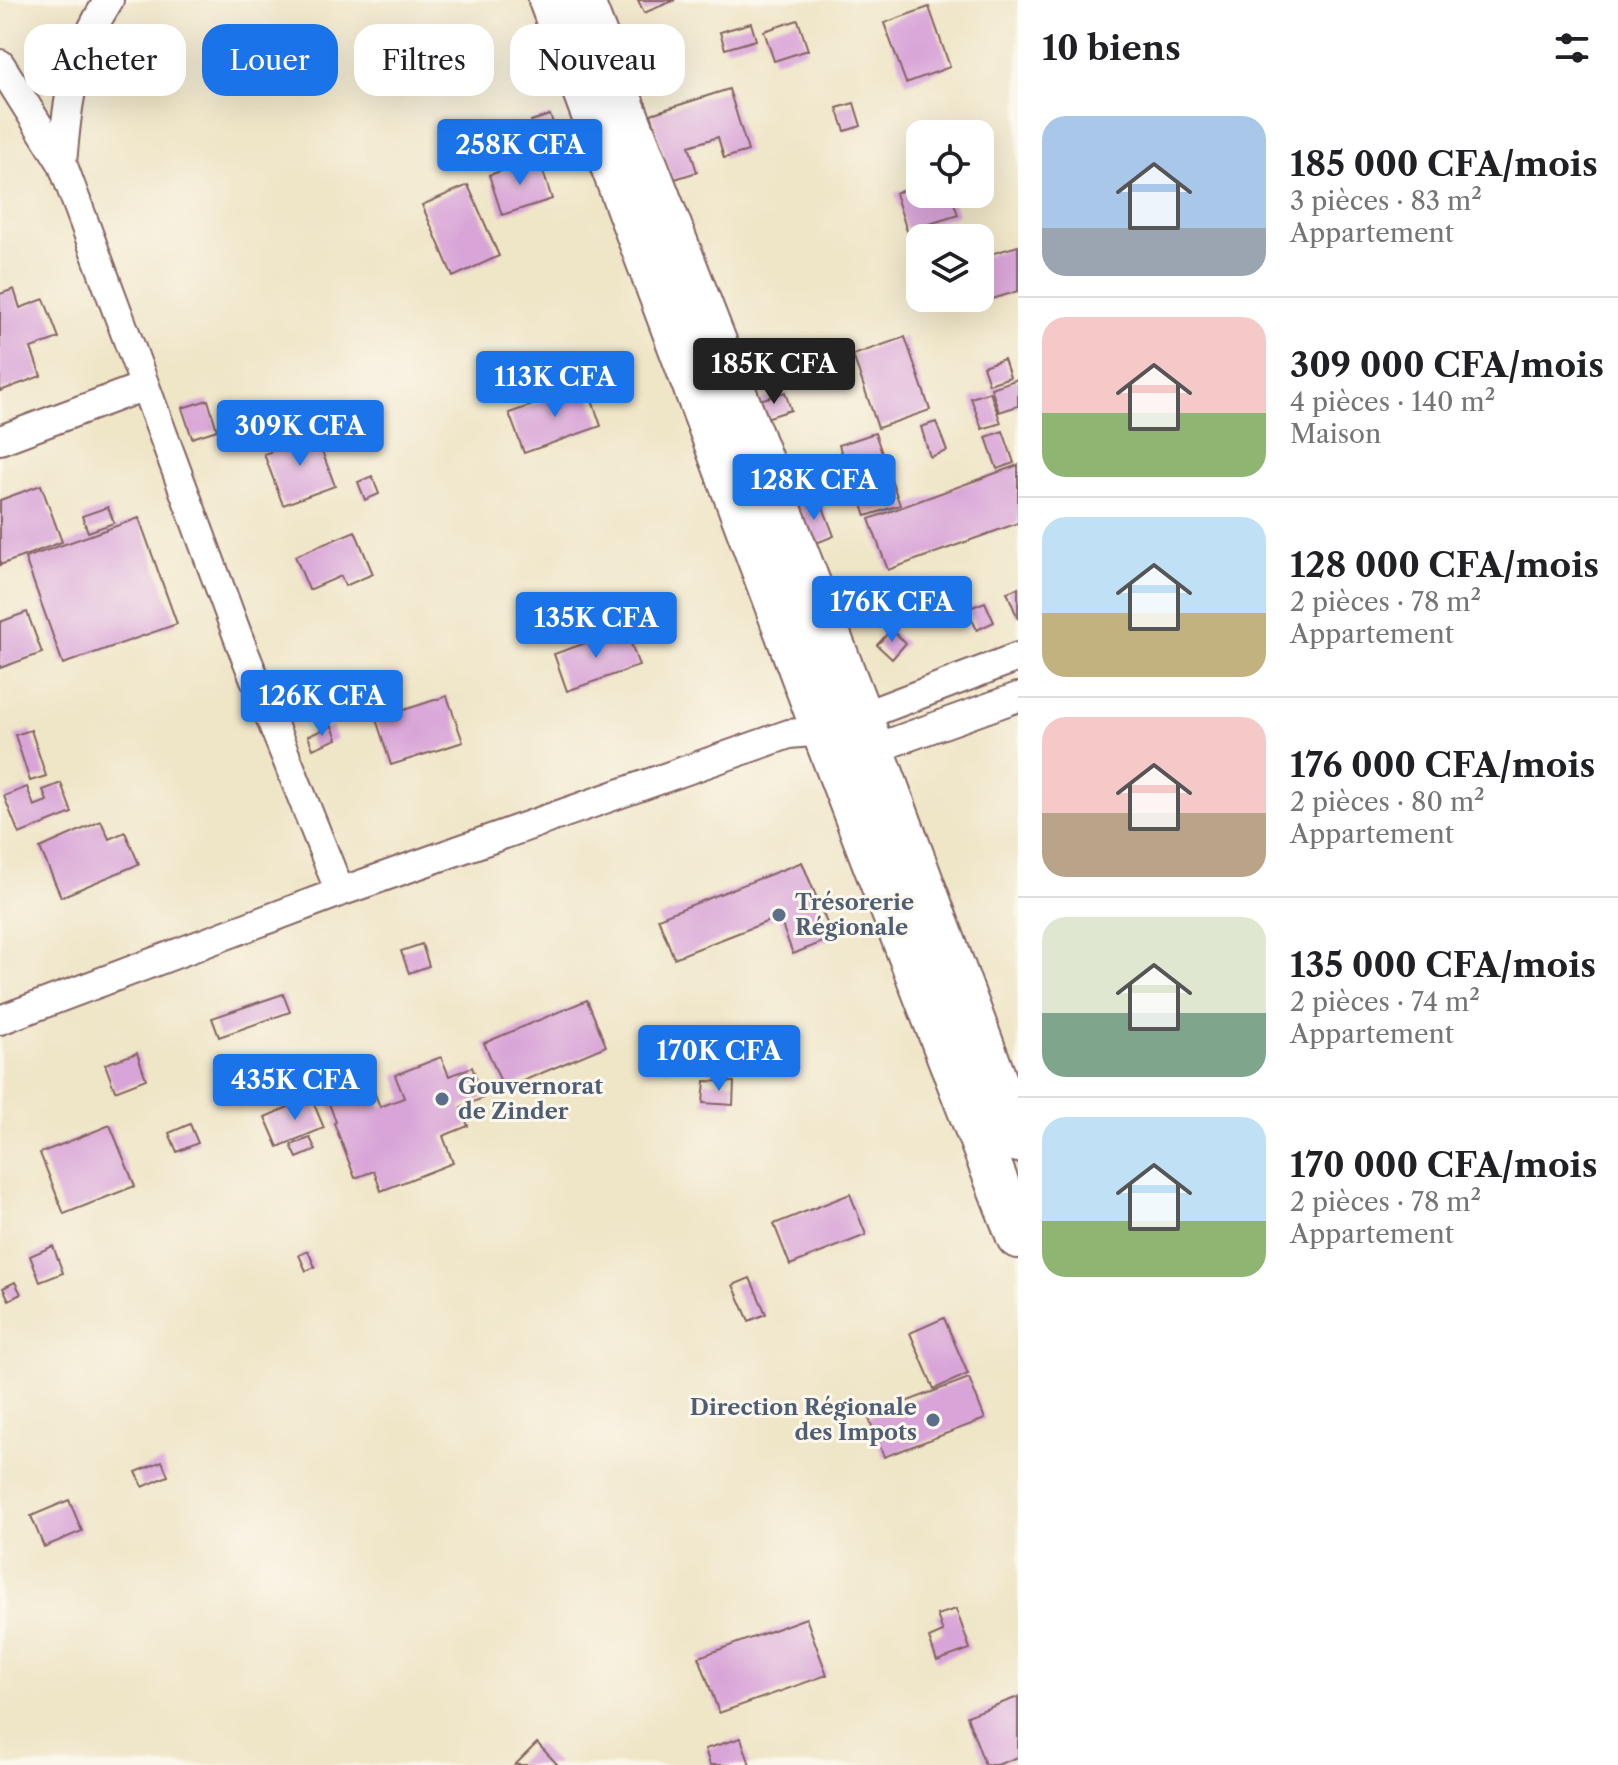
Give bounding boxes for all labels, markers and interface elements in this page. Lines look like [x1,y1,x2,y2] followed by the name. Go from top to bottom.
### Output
[24,24,186,96] chip: Acheter
[202,24,338,96] chip: Louer
[354,24,494,96] chip: Filtres
[510,24,685,96] chip: Nouveau
[1550,26,1594,70] icon: filters
[1042,27,1181,69] text: 10 biens
[437,119,603,187] pin: 258K CFA
[906,120,994,312] map controls
[906,120,994,208] button: locate
[455,129,585,161] text: 258K CFA
[1290,143,1598,185] text: 185 000 CFA/mois
[1106,148,1202,244] icon: home
[1290,185,1482,217] text: 3 pièces · 83 m²
[1290,217,1454,249] text: Appartement
[906,224,994,312] button: layers
[691,338,857,406] pin: 185K CFA
[1290,344,1604,386] text: 309 000 CFA/mois
[711,348,837,380] text: 185K CFA
[1106,349,1202,445] icon: home
[472,351,638,419] pin: 113K CFA
[494,361,616,393] text: 113K CFA
[1290,386,1495,418] text: 4 pièces · 140 m²
[217,400,383,468] pin: 309K CFA
[235,410,365,442] text: 309K CFA
[1290,418,1381,450] text: Maison
[731,454,897,522] pin: 128K CFA
[751,464,877,496] text: 128K CFA
[1290,544,1599,586] text: 128 000 CFA/mois
[1106,549,1202,645] icon: home
[809,576,975,644] pin: 176K CFA
[830,586,954,618] text: 176K CFA
[1290,586,1481,618] text: 2 pièces · 78 m²
[513,592,679,660] pin: 135K CFA
[534,602,658,634] text: 135K CFA
[1290,618,1454,650] text: Appartement
[239,670,405,738] pin: 126K CFA
[259,680,385,712] text: 126K CFA
[1290,744,1595,786] text: 176 000 CFA/mois
[1106,749,1202,845] icon: home
[1290,786,1485,818] text: 2 pièces · 80 m²
[1290,818,1454,850] text: Appartement
[795,889,914,941] place label: Trésorerie Régionale
[770,906,788,924] marker: Trésorerie Régionale
[1290,944,1596,986] text: 135 000 CFA/mois
[1106,949,1202,1045] icon: home
[1290,986,1480,1018] text: 2 pièces · 74 m²
[1290,1018,1454,1050] text: Appartement
[636,1025,802,1093] pin: 170K CFA
[656,1035,782,1067] text: 170K CFA
[212,1054,378,1122] pin: 435K CFA
[231,1064,359,1096] text: 435K CFA
[458,1073,603,1125] place label: Gouvernorat de Zinder
[433,1090,451,1108] marker: Gouvernorat de Zinder
[1290,1144,1597,1186] text: 170 000 CFA/mois
[1106,1149,1202,1245] icon: home
[1290,1186,1481,1218] text: 2 pièces · 78 m²
[1290,1218,1454,1250] text: Appartement
[690,1394,917,1446] place label: Direction Régionale des Impots
[924,1411,942,1429] marker: Direction Régionale des Impots

